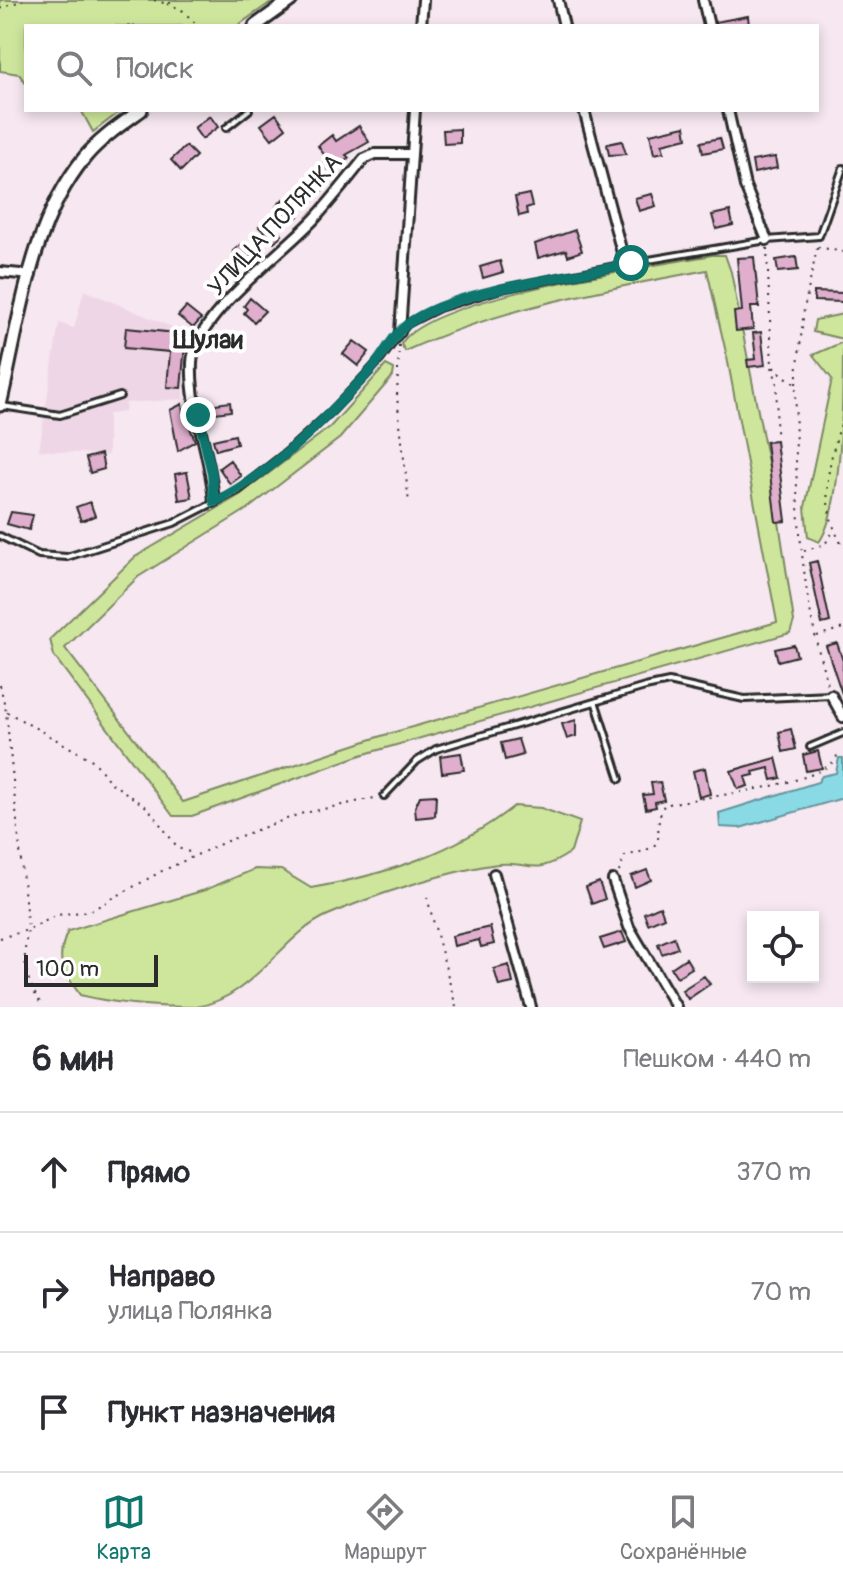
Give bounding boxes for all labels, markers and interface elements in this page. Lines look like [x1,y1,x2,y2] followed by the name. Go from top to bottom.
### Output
[24,24,819,112] search box
[52,46,96,90] icon: search
[116,50,194,87] text: Поиск
[202,148,348,302] street label: УЛИЦА ПОЛЯНКА
[613,245,649,281] route start
[172,324,243,356] district label: Шулаи
[180,397,216,433] route end
[747,911,819,983] map controls
[747,911,819,983] button: locate
[24,951,158,987] scale bar
[36,955,99,983] text: 100 m
[32,1038,114,1081] text: 6 мин
[623,1043,811,1075] text: Пешком · 440 m
[32,1150,76,1194] icon: ahead
[108,1154,190,1191] text: Прямо
[736,1156,811,1188] text: 370 m
[108,1258,215,1295] text: Направо
[32,1270,76,1314] icon: right
[751,1276,811,1308] text: 70 m
[108,1295,272,1327] text: улица Полянка
[32,1390,76,1434] icon: arrive
[108,1394,335,1431] text: Пункт назначения
[96,1490,151,1566] tab: Карта
[344,1490,427,1566] tab: Маршрут
[620,1490,747,1566] tab: Сохранённые

